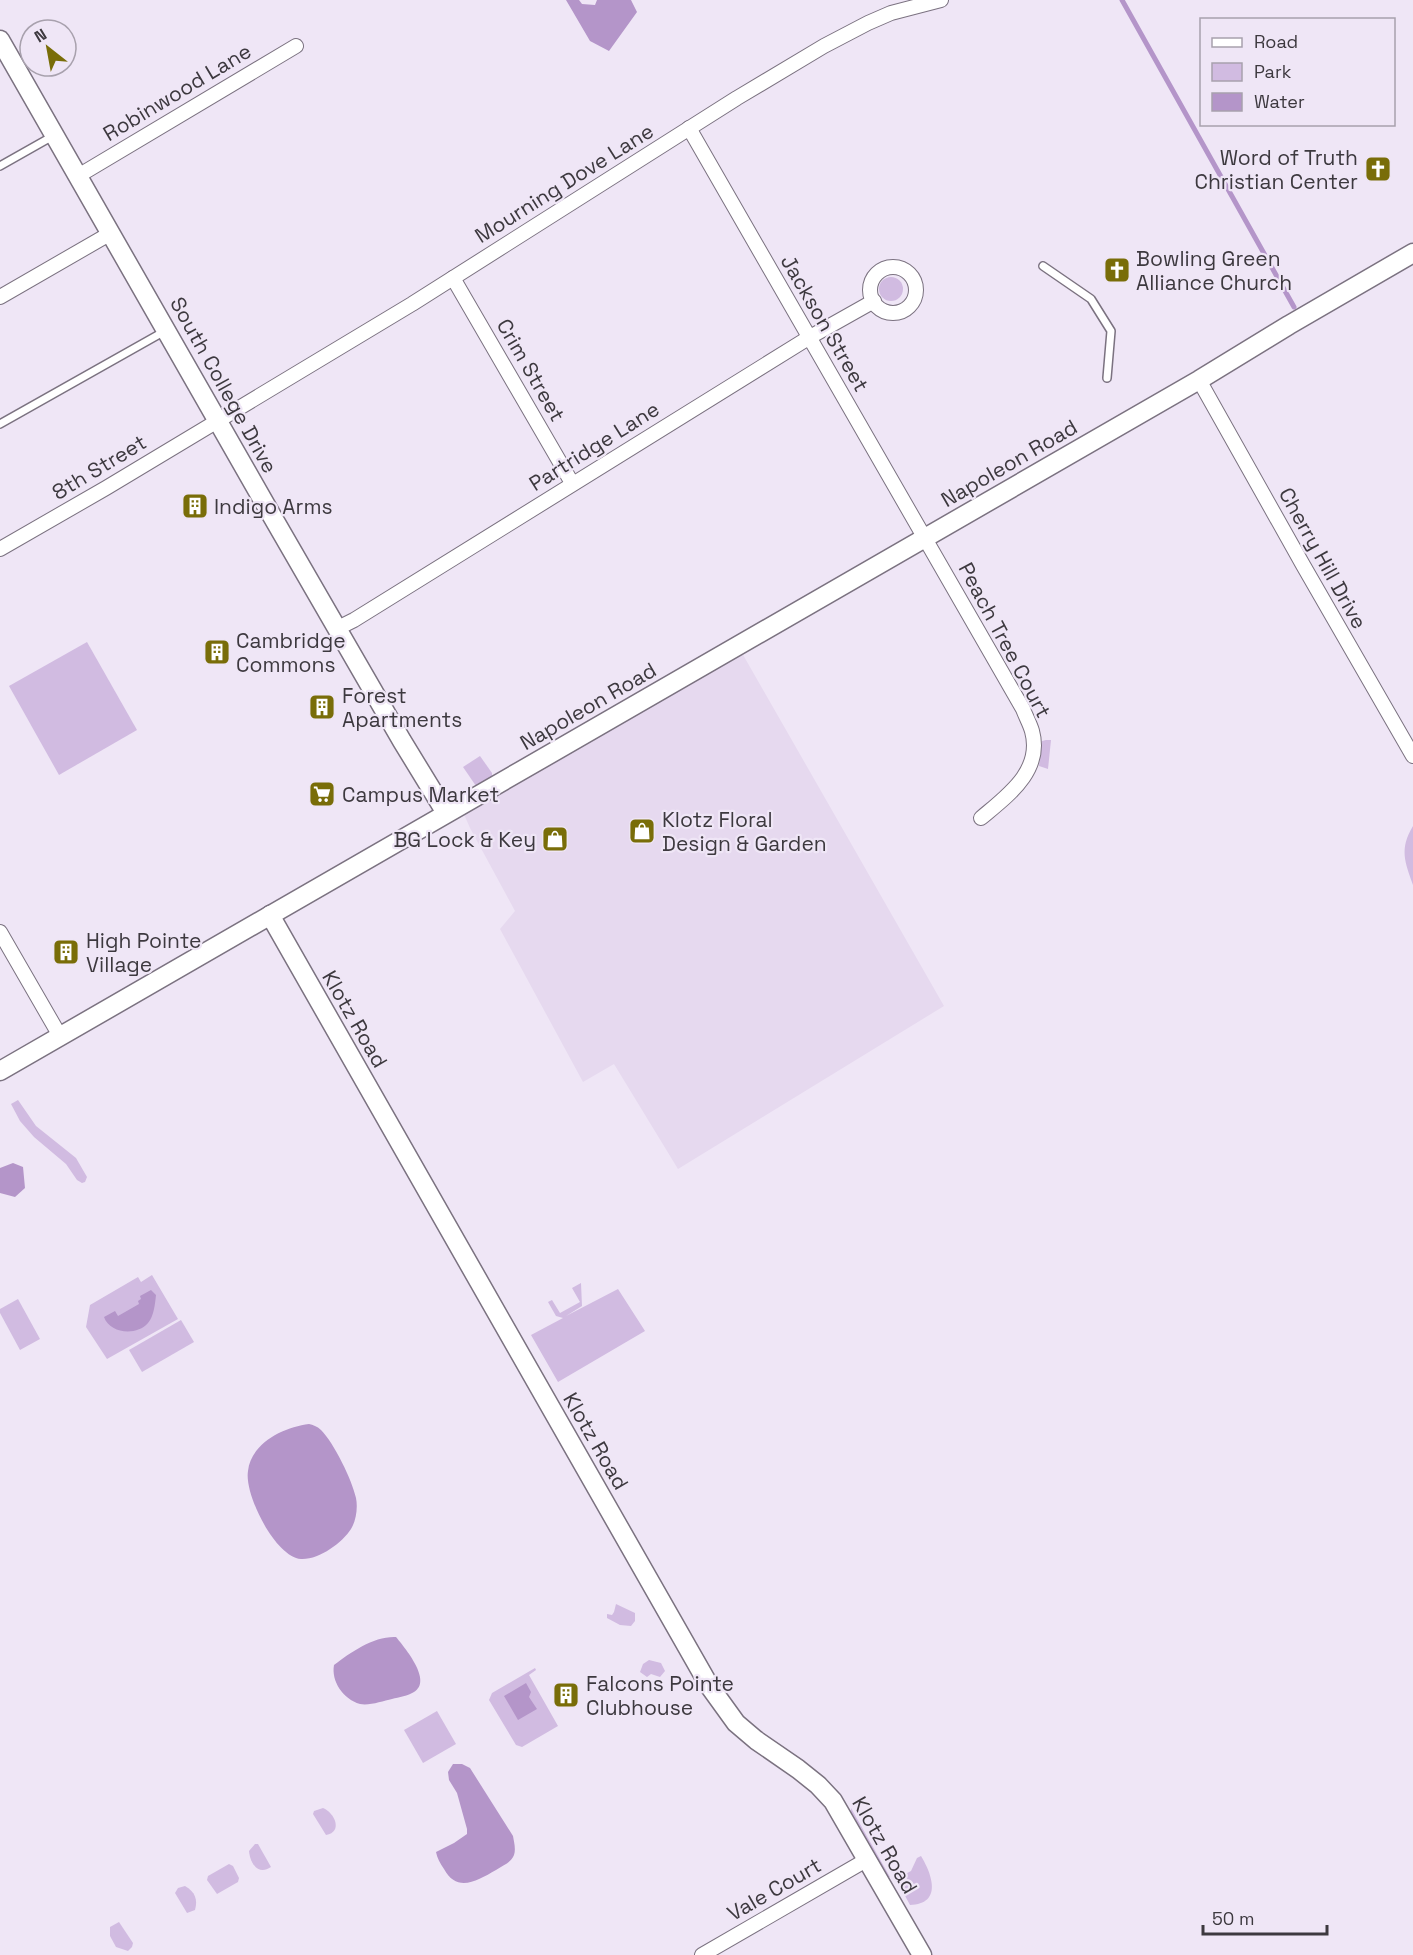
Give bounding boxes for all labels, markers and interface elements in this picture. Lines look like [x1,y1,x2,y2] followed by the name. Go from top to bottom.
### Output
[18,18,78,78] north arrow
[1200,18,1395,126] legend
[31,24,51,47] text: N
[1254,30,1298,53] text: Road
[98,37,256,147] street label: Robinwood Lane
[1254,60,1292,83] text: Park
[1254,90,1305,113] text: Water
[470,117,658,249] street label: Mourning Dove Lane
[1194,144,1358,195] place label: Word of Truth Christian Center
[1363,154,1393,184] church icon: Word of Truth Christian Center
[1136,245,1292,296] place label: Bowling Green Alliance Church
[775,250,875,396] street label: Jackson Street
[1102,255,1132,285] church icon: Bowling Green Alliance Church
[164,292,284,478] street label: South College Drive
[491,314,571,426] street label: Crim Street
[524,395,664,497] street label: Partridge Lane
[936,413,1082,513] street label: Napoleon Road
[47,428,151,506] street label: 8th Street
[1273,482,1373,634] street label: Cherry Hill Drive
[180,491,210,521] building icon: Indigo Arms
[214,493,333,520] place label: Indigo Arms
[953,558,1057,722] street label: Peach Tree Court
[236,627,346,678] place label: Cambridge Commons
[202,637,232,667] building icon: Cambridge Commons
[515,656,661,756] street label: Napoleon Road
[342,682,462,733] place label: Forest Apartments
[307,692,337,722] building icon: Forest Apartments
[307,779,337,809] supermarket icon: Campus Market
[342,781,499,808] place label: Campus Market
[662,806,827,857] place label: Klotz Floral Design & Garden
[627,816,657,846] shop icon: Klotz Floral Design & Garden
[540,824,570,854] shop icon: BG Lock & Key
[393,826,536,853] place label: BG Lock & Key
[86,927,201,978] place label: High Pointe Village
[51,937,81,967] building icon: High Pointe Village
[316,965,394,1073] street label: Klotz Road
[557,1387,635,1495] street label: Klotz Road
[586,1670,734,1721] place label: Falcons Pointe Clubhouse
[551,1680,581,1710] building icon: Falcons Pointe Clubhouse
[846,1791,924,1899] street label: Klotz Road
[722,1851,826,1927] street label: Vale Court
[1203,1898,1328,1936] scale bar
[1212,1907,1254,1930] text: 50 m

